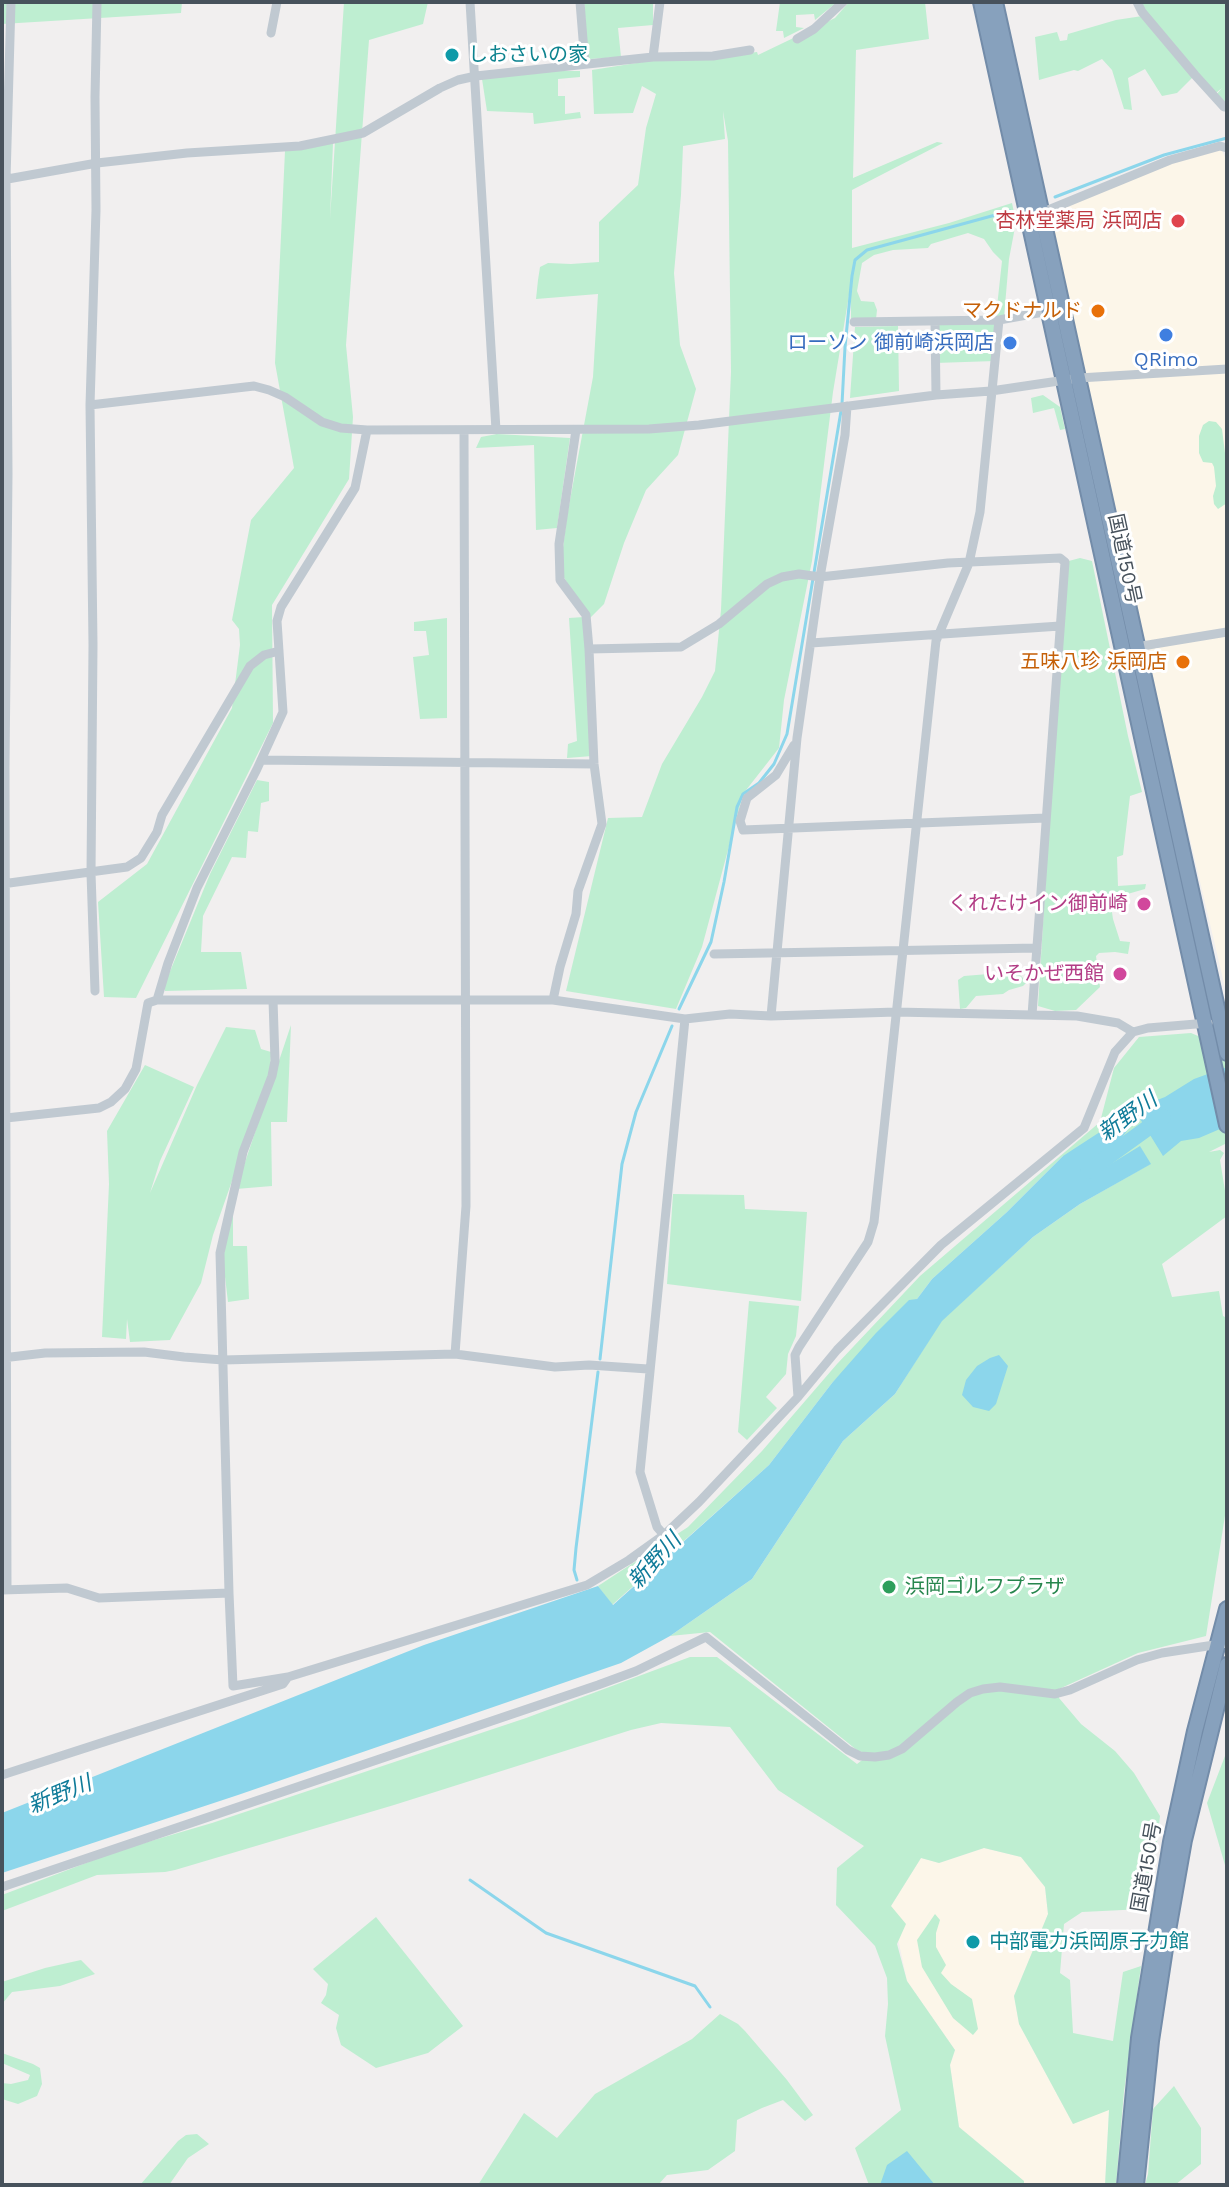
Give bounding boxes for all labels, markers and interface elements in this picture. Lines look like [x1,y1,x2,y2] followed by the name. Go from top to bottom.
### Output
[468,43,588,67] place label: しおさいの家
[443,46,461,64] marker: しおさいの家
[995,209,1162,233] place label: 杏林堂薬局 浜岡店
[1169,212,1187,230] marker: 杏林堂薬局 浜岡店
[962,299,1082,323] place label: マクドナルド
[1089,302,1107,320] marker: マクドナルド
[1157,326,1175,344] marker: QRimo
[787,331,994,355] place label: ローソン 御前崎浜岡店
[1001,334,1019,352] marker: ローソン 御前崎浜岡店
[1134,348,1198,372] place label: QRimo
[1103,512,1145,606] street label: 国道150号
[1020,650,1167,674] place label: 五味八珍 浜岡店
[1174,653,1192,671] marker: 五味八珍 浜岡店
[948,892,1128,916] place label: くれたけイン御前崎
[1135,895,1153,913] marker: くれたけイン御前崎
[984,962,1104,986] place label: いそかぜ西館
[1111,965,1129,983] marker: いそかぜ西館
[1094,1087,1162,1147] water label: 新野川
[623,1528,687,1594] water label: 新野川
[905,1575,1065,1599] place label: 浜岡ゴルフプラザ
[880,1578,898,1596] marker: 浜岡ゴルフプラザ
[24,1770,96,1820] water label: 新野川
[1127,1820,1167,1914] street label: 国道150号
[989,1930,1189,1954] place label: 中部電力浜岡原子力館
[964,1933,982,1951] marker: 中部電力浜岡原子力館

